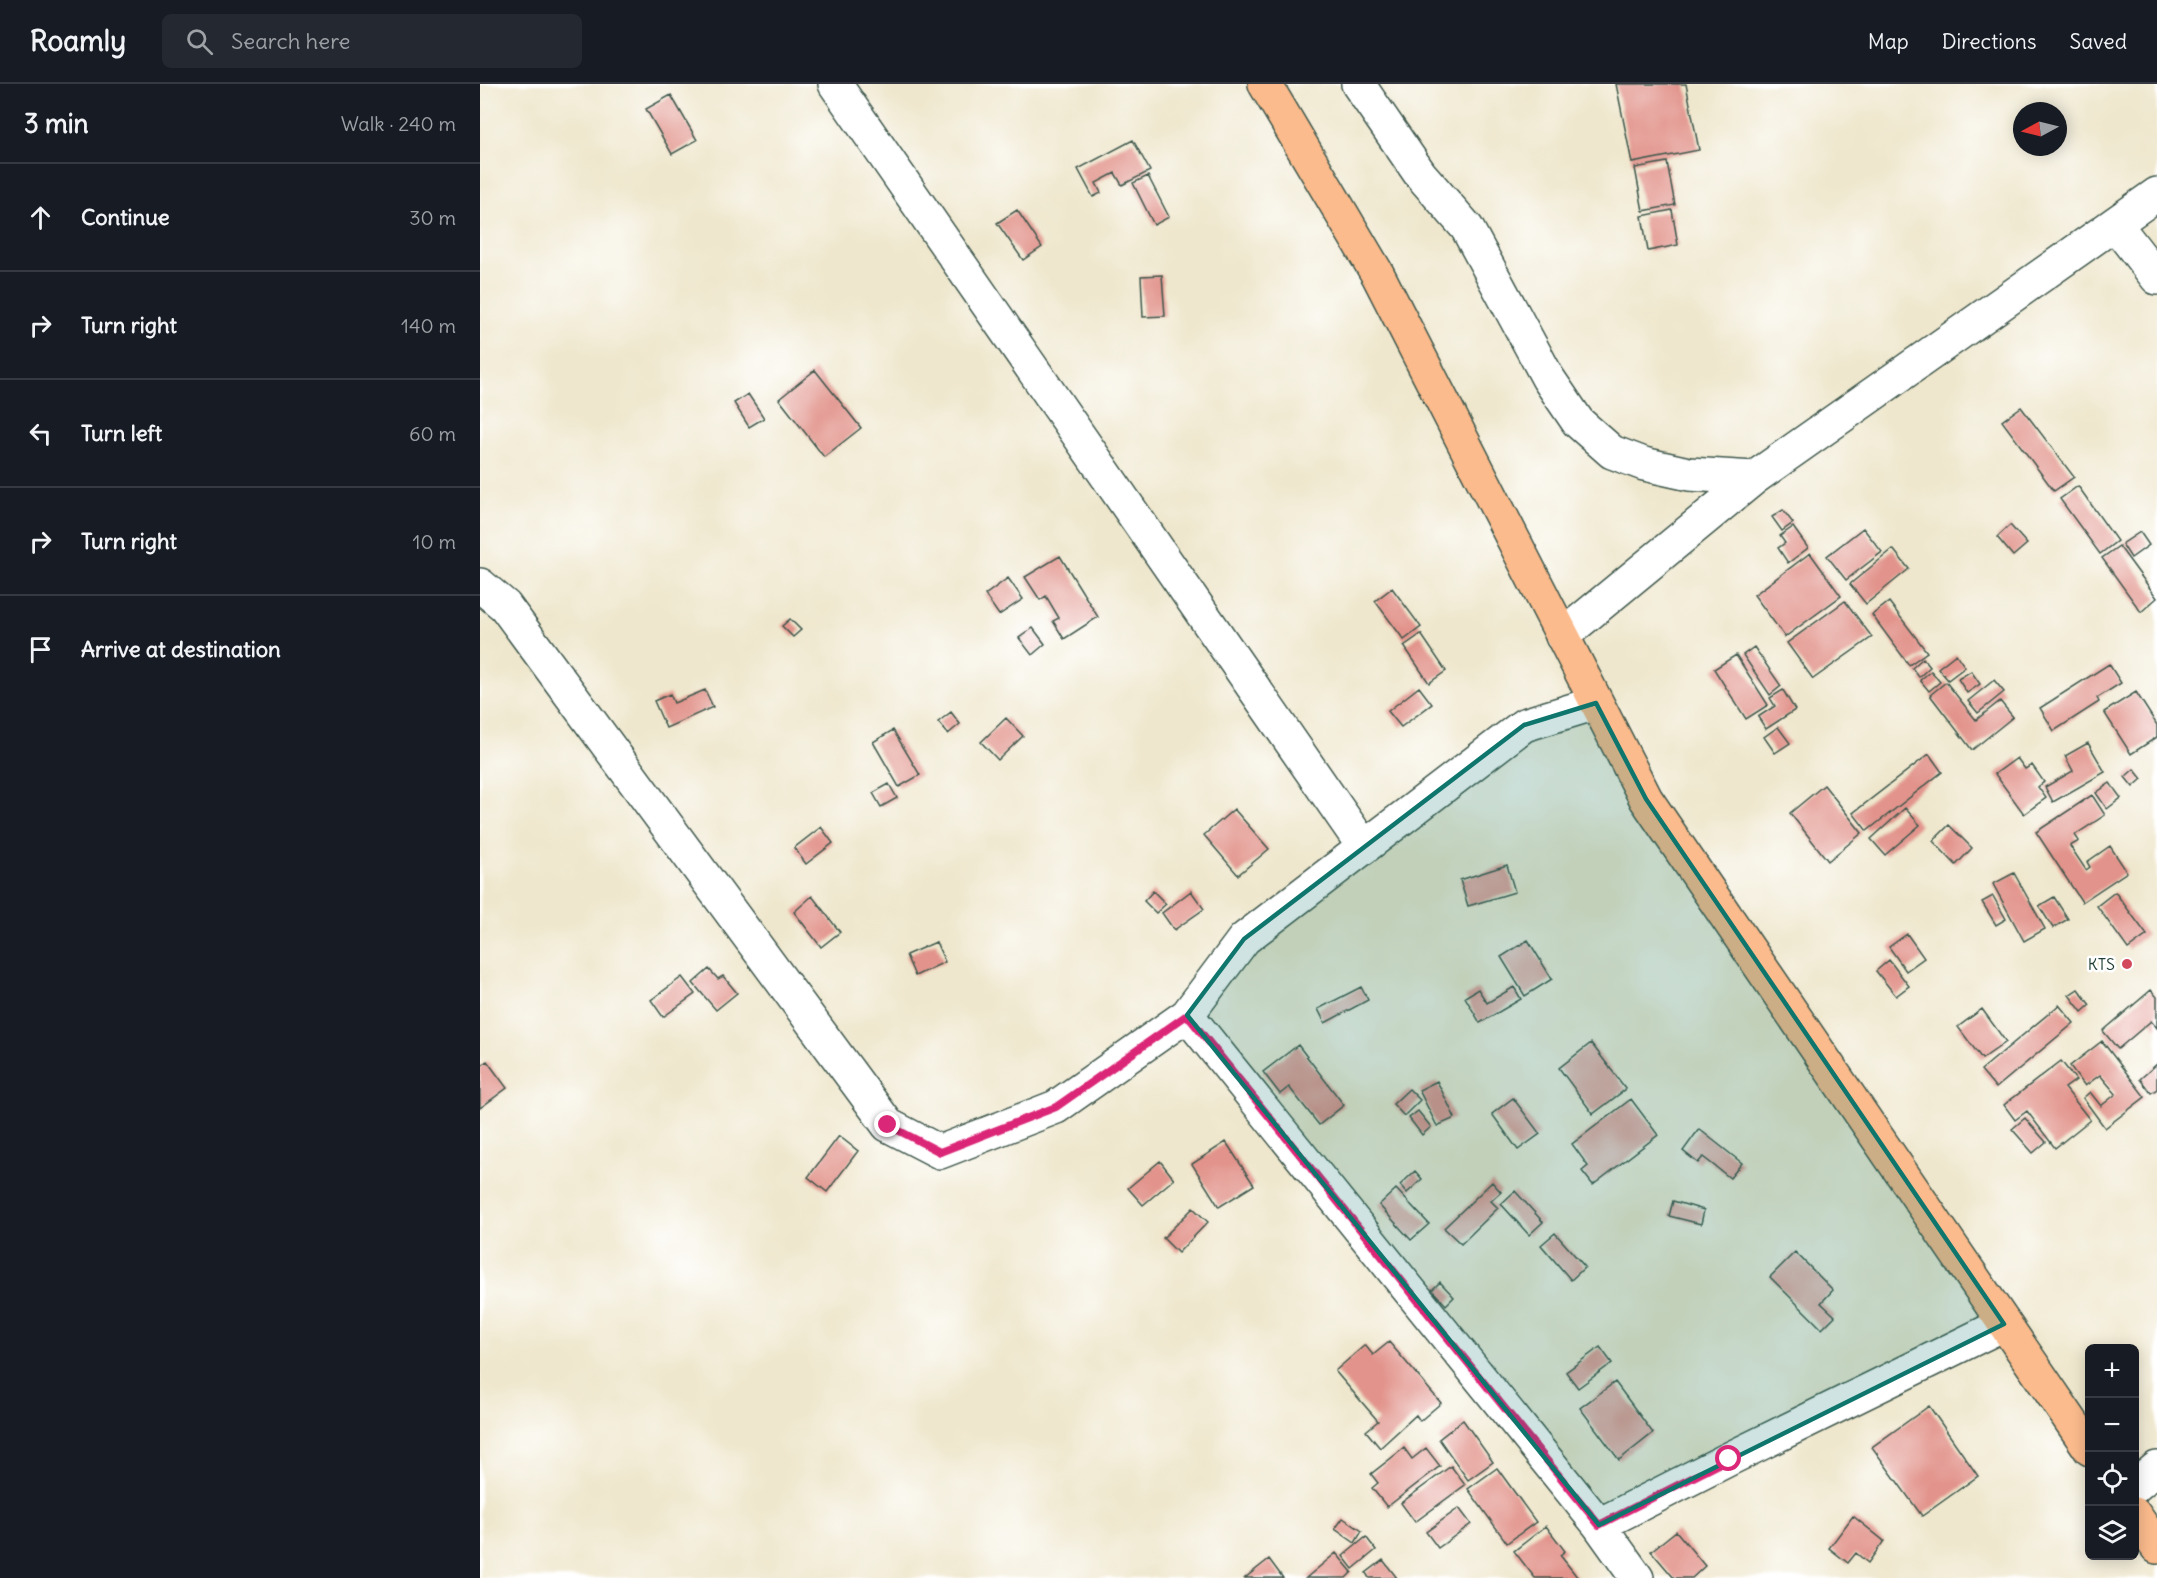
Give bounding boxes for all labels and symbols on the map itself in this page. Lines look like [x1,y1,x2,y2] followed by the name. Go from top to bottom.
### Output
[2013,102,2067,156] north arrow
[2088,954,2115,974] place label: KTS
[2120,957,2134,971] marker: KTS
[874,1111,900,1137] route end
[1715,1445,1741,1471] route start

